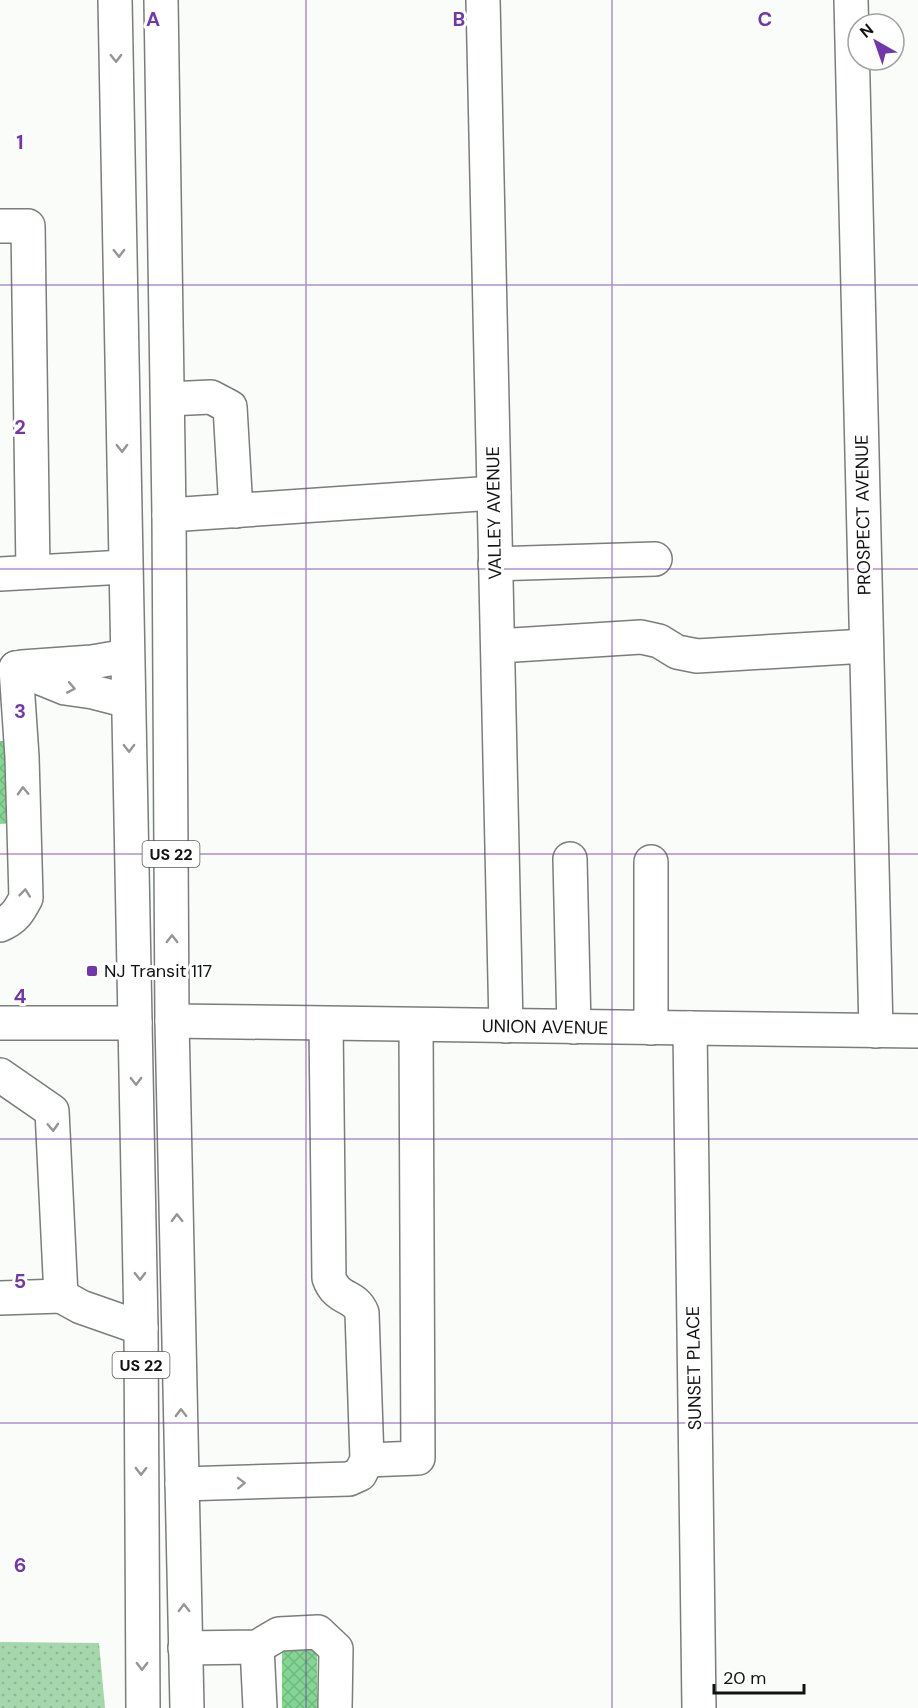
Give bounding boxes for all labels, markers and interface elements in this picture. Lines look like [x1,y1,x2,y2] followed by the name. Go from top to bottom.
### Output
[146,6,160,32] text: A
[453,6,465,32] text: B
[758,6,772,32] text: C
[846,12,906,72] north arrow
[855,19,878,43] text: N
[109,54,122,63] one-way arrow
[16,129,24,155] text: 1
[113,249,125,258] one-way arrow
[14,414,26,440] text: 2
[850,435,876,595] street label: PROSPECT AVENUE
[116,444,128,453] one-way arrow
[481,446,507,580] street label: VALLEY AVENUE
[65,681,75,694] one-way arrow
[14,698,26,724] text: 3
[123,744,135,753] one-way arrow
[17,786,29,795] one-way arrow
[142,841,200,867] road number: US 22
[18,888,31,898] one-way arrow
[166,934,178,943] one-way arrow
[104,959,212,983] place label: NJ Transit 117
[85,964,99,978] marker: NJ Transit 117
[14,983,27,1009] text: 4
[482,1014,608,1040] street label: UNION AVENUE
[130,1077,142,1086] one-way arrow
[46,1122,59,1131] one-way arrow
[171,1213,184,1222] one-way arrow
[14,1268,26,1294] text: 5
[134,1272,146,1281] one-way arrow
[681,1306,707,1430] street label: SUNSET PLACE
[112,1352,170,1378] road number: US 22
[175,1408,187,1417] one-way arrow
[135,1467,148,1476] one-way arrow
[236,1476,245,1489] one-way arrow
[14,1552,26,1578] text: 6
[178,1603,190,1612] one-way arrow
[714,1657,804,1695] scale bar
[136,1662,148,1671] one-way arrow
[723,1666,766,1690] text: 20 m

